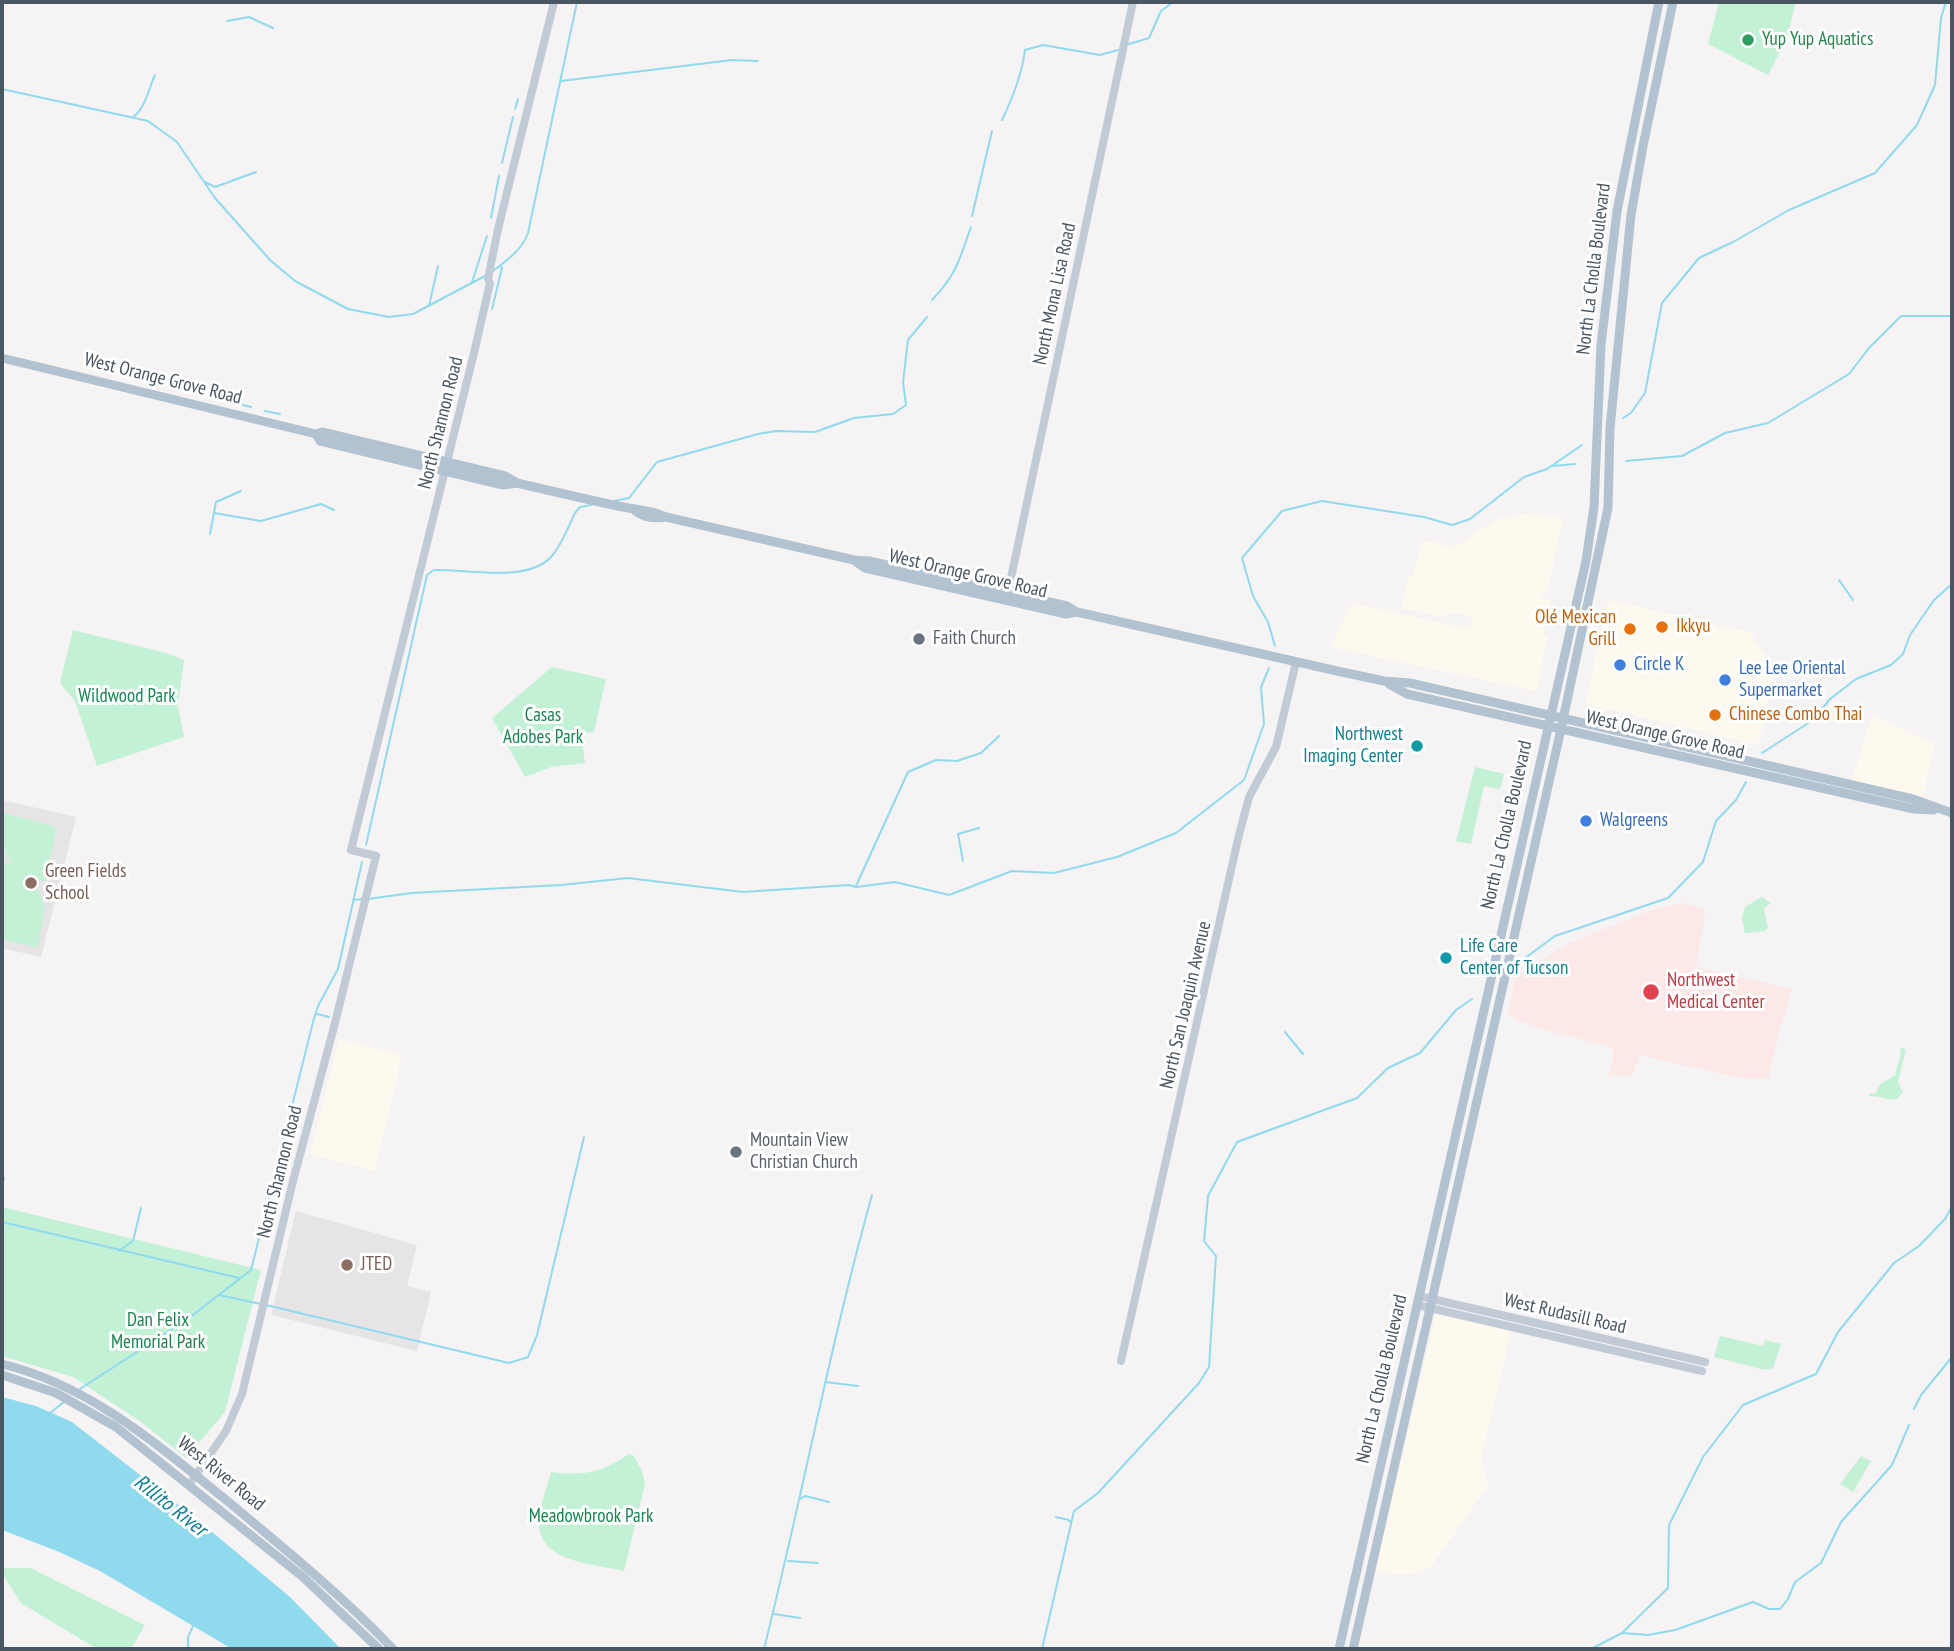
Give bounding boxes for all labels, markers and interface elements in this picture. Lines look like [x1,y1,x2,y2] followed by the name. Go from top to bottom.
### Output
[1762,29,1874,51] place label: Yup Yup Aquatics
[1740,32,1756,48] marker: Yup Yup Aquatics
[1572,182,1616,356] street label: North La Cholla Boulevard
[1029,221,1081,367] street label: North Mona Lisa Road
[82,348,244,410] street label: West Orange Grove Road
[414,355,468,491] street label: North Shannon Road
[887,545,1049,603] street label: West Orange Grove Road
[1535,607,1616,651] place label: Olé Mexican Grill
[1676,616,1711,638] place label: Ikkyu
[1654,619,1670,635] marker: Ikkyu
[1622,621,1638,637] marker: Olé Mexican Grill
[933,628,1016,650] place label: Faith Church
[911,631,927,647] marker: Faith Church
[1634,654,1684,676] place label: Circle K
[1612,657,1628,673] marker: Circle K
[1739,658,1845,702] place label: Lee Lee Oriental Supermarket
[1717,672,1733,688] marker: Lee Lee Oriental Supermarket
[78,686,176,708] park label: Wildwood Park
[1729,704,1862,726] place label: Chinese Combo Thai
[503,705,583,749] park label: Casas Adobes Park
[1584,706,1746,764] street label: West Orange Grove Road
[1707,707,1723,723] marker: Chinese Combo Thai
[1303,724,1403,768] place label: Northwest Imaging Center
[1409,738,1425,754] marker: Northwest Imaging Center
[1476,738,1538,912] street label: North La Cholla Boulevard
[1600,810,1668,832] place label: Walgreens
[1578,813,1594,829] marker: Walgreens
[45,861,126,905] place label: Green Fields School
[23,875,39,891] marker: Green Fields School
[1156,919,1216,1091] street label: North San Joaquin Avenue
[1460,936,1568,980] place label: Life Care Center of Tucson
[1438,950,1454,966] marker: Life Care Center of Tucson
[1667,970,1765,1014] place label: Northwest Medical Center
[1641,982,1661,1002] marker: Northwest Medical Center
[253,1104,307,1240] street label: North Shannon Road
[750,1130,858,1174] place label: Mountain View Christian Church
[728,1144,744,1160] marker: Mountain View Christian Church
[361,1254,392,1276] place label: JTED
[339,1257,355,1273] marker: JTED
[1502,1289,1628,1339] street label: West Rudasill Road
[1351,1292,1413,1466] street label: North La Cholla Boulevard
[111,1310,205,1354] park label: Dan Felix Memorial Park
[173,1432,269,1516] street label: West River Road
[129,1470,211,1542] water label: Rillito River
[529,1506,653,1528] park label: Meadowbrook Park

